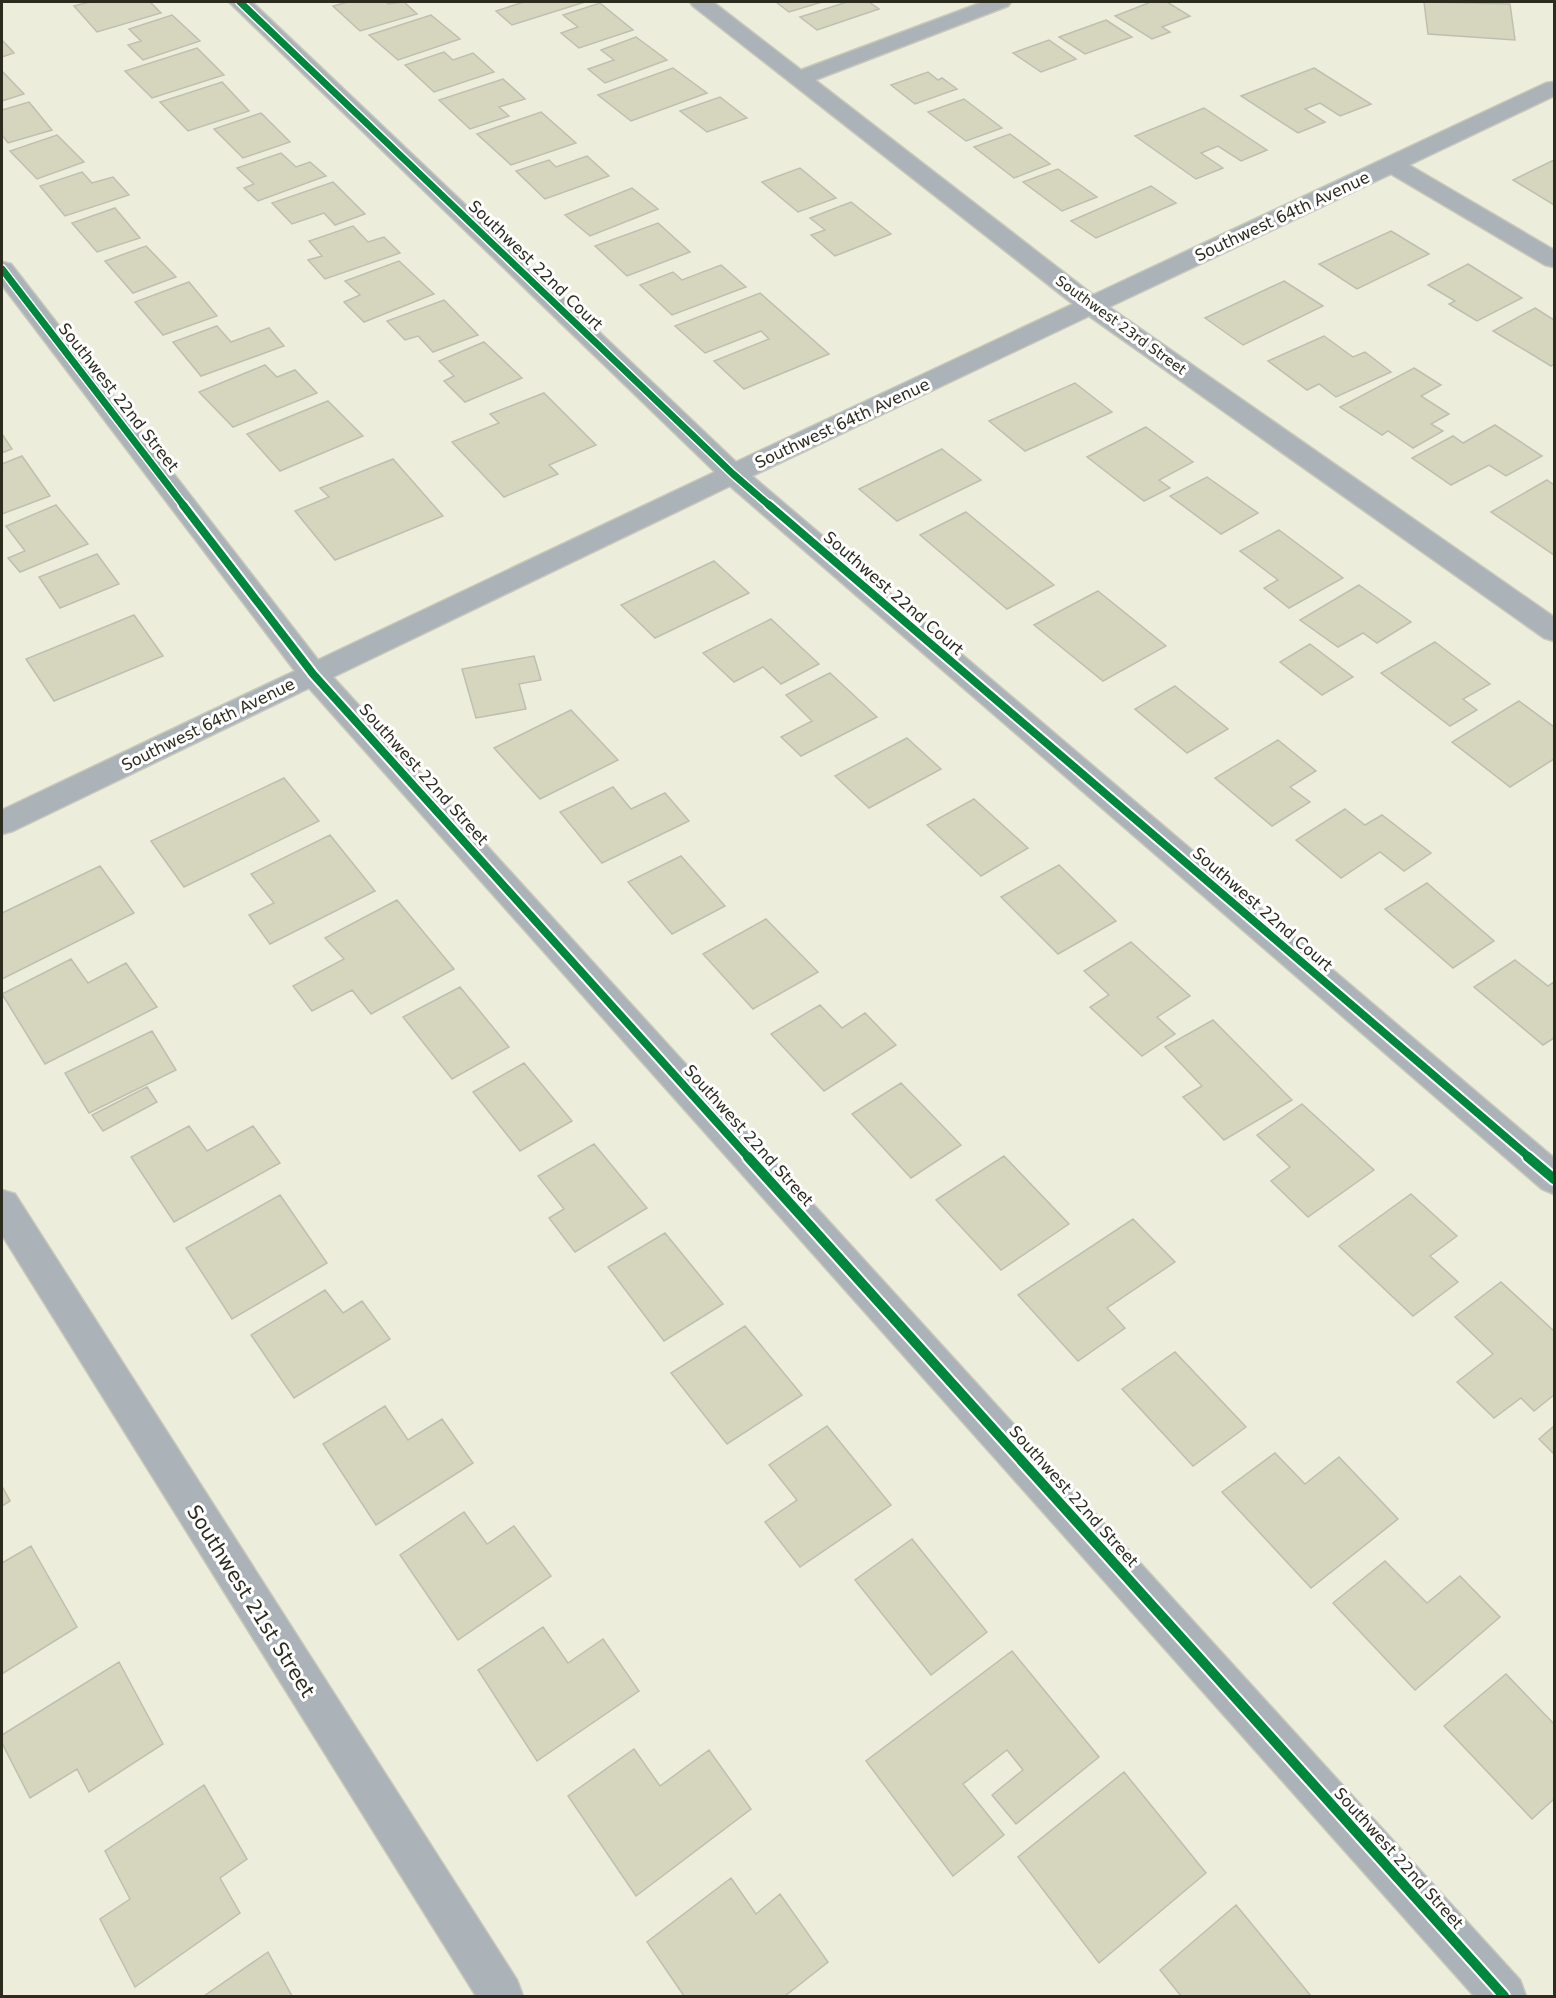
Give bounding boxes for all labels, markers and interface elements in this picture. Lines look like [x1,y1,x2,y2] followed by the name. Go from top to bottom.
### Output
[1192,168,1373,265] street label: Southwest 64th Avenue
[465,196,607,334] street label: Southwest 22nd Court
[1053,272,1190,378] street label: Southwest 23rd Street
[55,319,183,475] street label: Southwest 22nd Street
[752,375,933,472] street label: Southwest 64th Avenue
[820,528,967,659] street label: Southwest 22nd Court
[118,674,298,775] street label: Southwest 64th Avenue
[355,700,492,849] street label: Southwest 22nd Street
[1189,844,1336,975] street label: Southwest 22nd Court
[680,1061,817,1210] street label: Southwest 22nd Street
[1005,1422,1142,1571] street label: Southwest 22nd Street
[182,1500,320,1702] street label: Southwest 21st Street
[1330,1784,1467,1933] street label: Southwest 22nd Street

